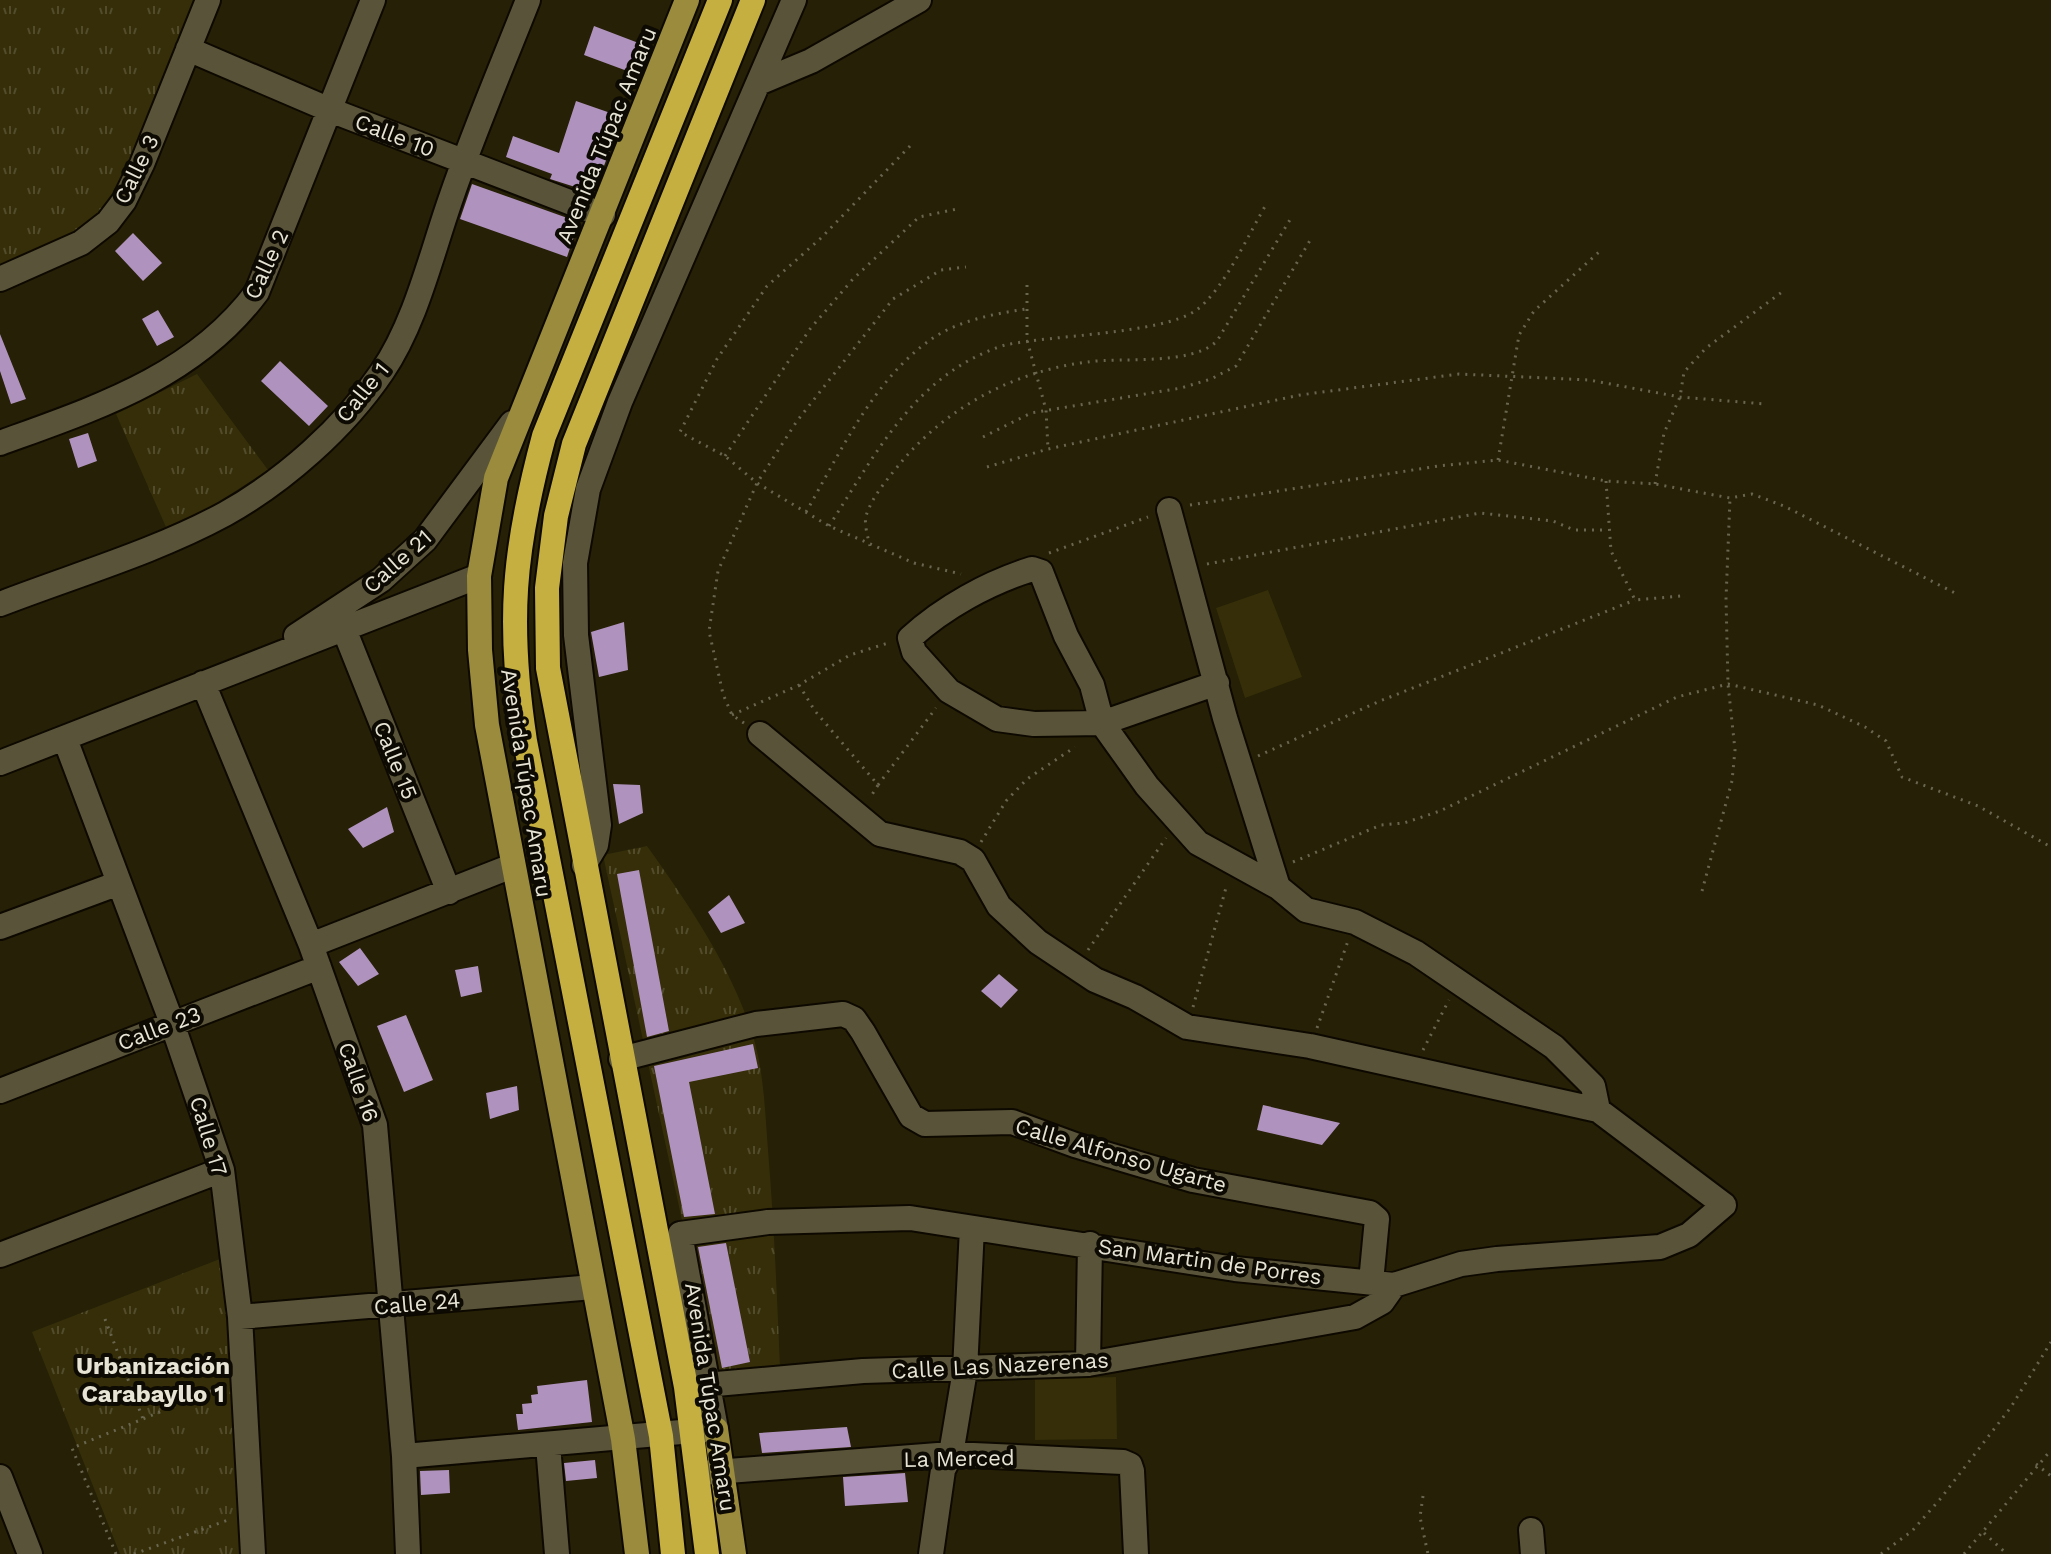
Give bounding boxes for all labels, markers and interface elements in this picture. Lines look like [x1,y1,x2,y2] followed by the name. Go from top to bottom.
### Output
[552,23,661,247] street label: Avenida Túpac Amaru
[352,109,438,162] street label: Calle 10
[109,130,164,208] street label: Calle 3
[239,225,293,303] street label: Calle 2
[331,357,394,427] street label: Calle 1
[358,524,436,598] street label: Calle 21
[496,667,557,899] street label: Avenida Túpac Amaru
[369,717,423,803] street label: Calle 15
[114,1001,204,1056] street label: Calle 23
[333,1039,384,1125] street label: Calle 16
[185,1093,232,1179] street label: Calle 17
[1012,1113,1229,1198] street label: Calle Alfonso Ugarte
[1097,1233,1323,1290] street label: San Martin de Porres
[680,1281,741,1513] street label: Avenida Túpac Amaru
[373,1287,461,1320] street label: Calle 24
[891,1347,1109,1384] street label: Calle Las Nazerenas
[76,1352,230,1408] district label: Urbanización Carabayllo 1
[903,1445,1015,1472] street label: La Merced

